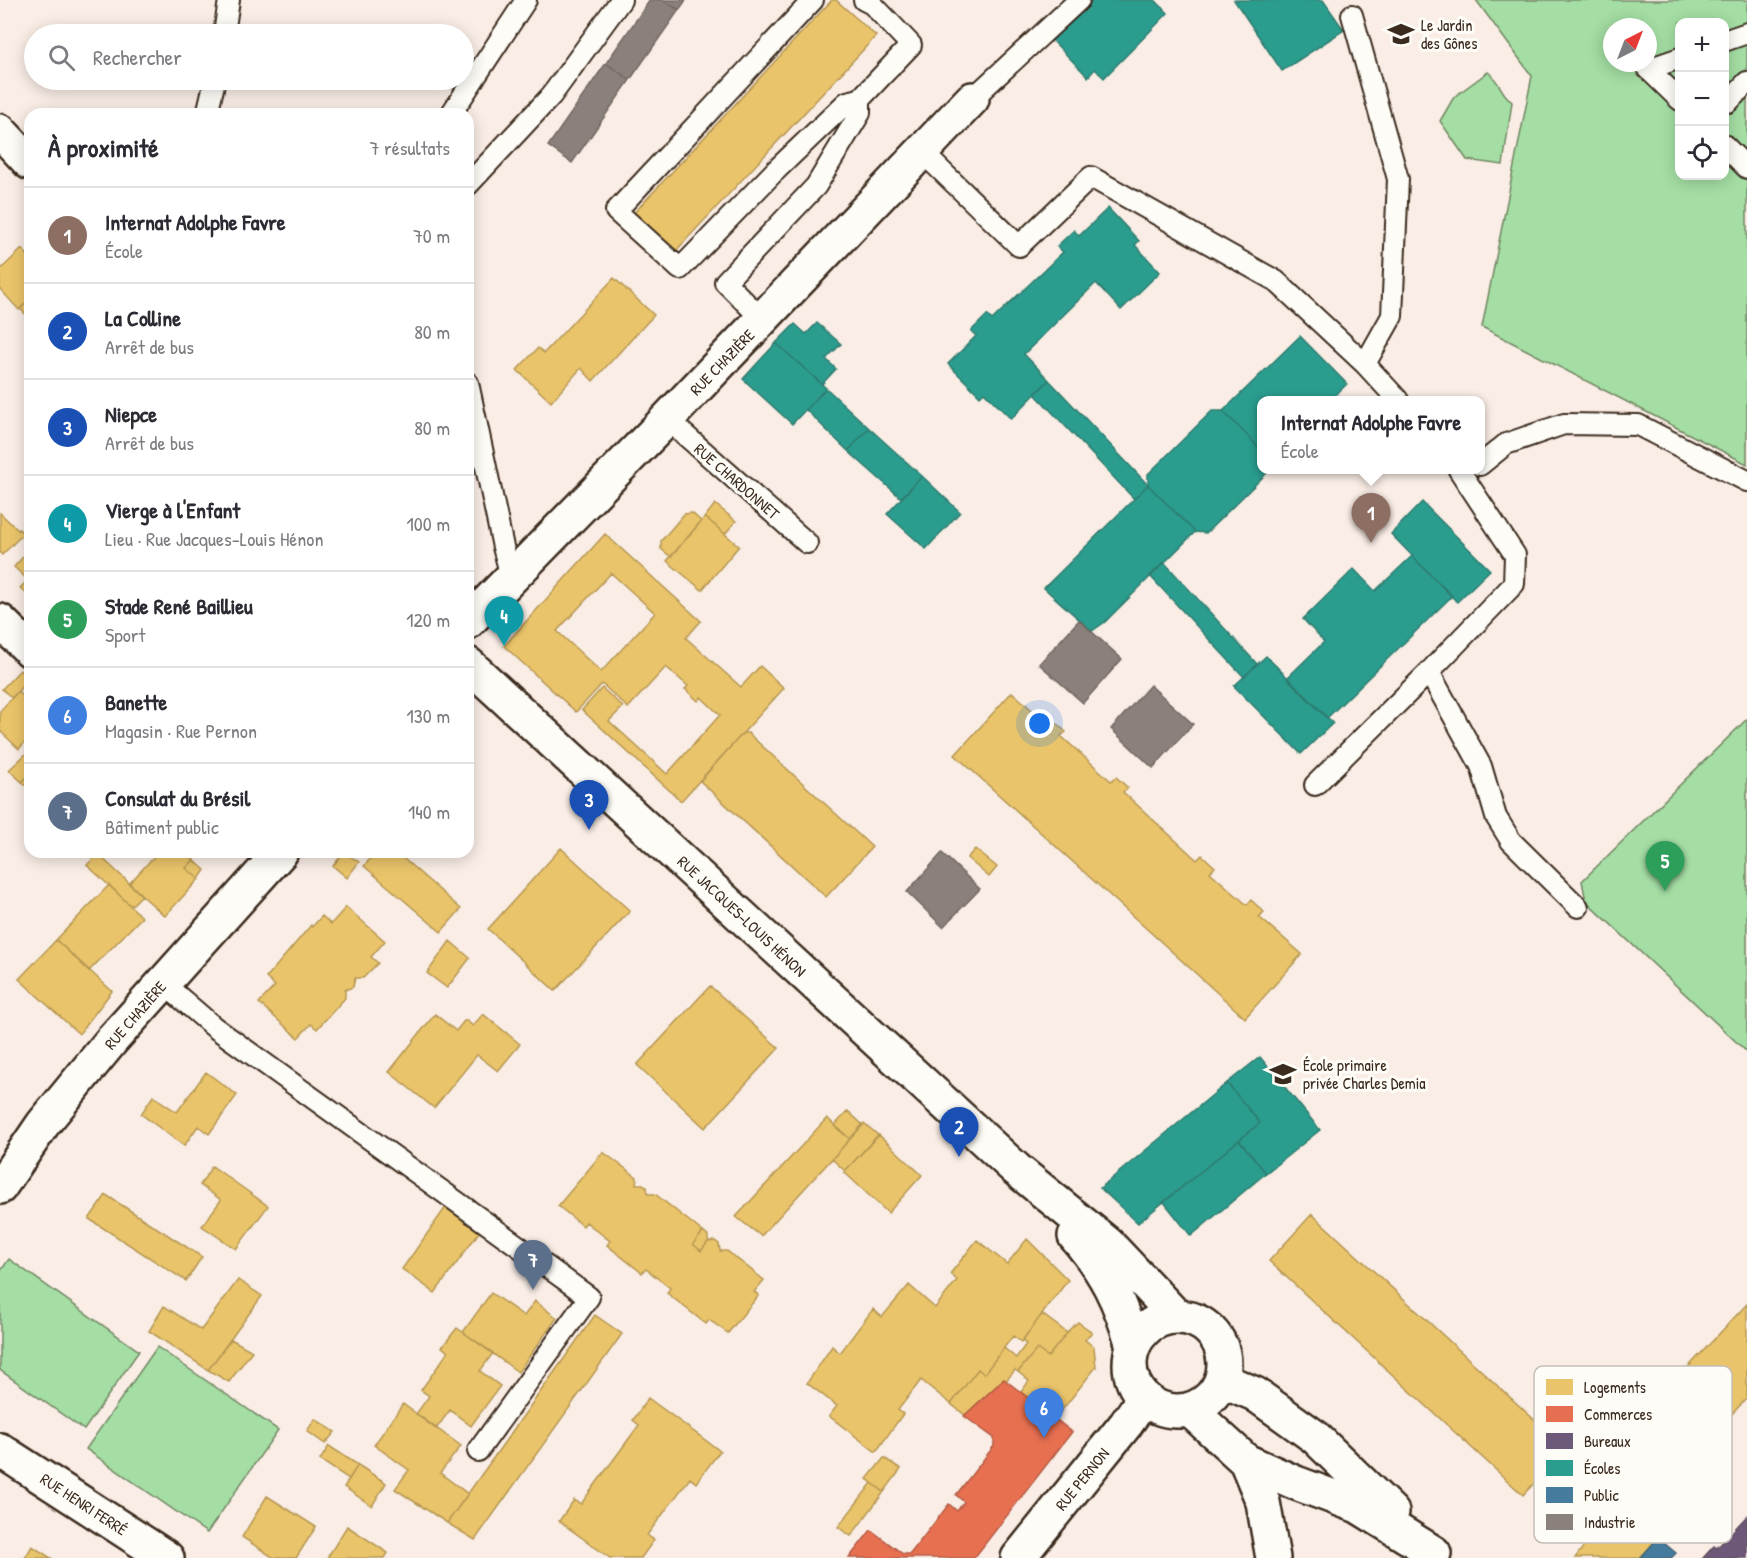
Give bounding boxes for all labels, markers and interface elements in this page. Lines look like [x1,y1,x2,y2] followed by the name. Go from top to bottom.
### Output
[1421,14,1477,54] place label: Le Jardin des Gônes
[1603,18,1657,72] north arrow
[1675,18,1729,180] map controls
[1675,18,1729,72] button: +
[1386,19,1416,49] school or university icon: Le Jardin des Gônes
[24,24,474,90] search box
[45,41,78,74] icon: search
[93,42,182,72] text: Rechercher
[1675,72,1729,126] button: −
[1675,126,1729,180] button: locate
[48,130,159,165] text: À proximité
[370,134,450,161] text: 7 résultats
[105,207,286,237] text: Internat Adolphe Favre
[64,222,71,249] text: 1
[413,222,450,249] text: 70 m
[105,237,143,264] text: École
[105,303,181,333] text: La Colline
[63,318,72,345] text: 2
[414,318,450,345] text: 80 m
[685,324,759,400] street label: RUE CHAZIÈRE
[105,333,194,360] text: Arrêt de bus
[1257,396,1485,474] popup
[105,399,157,429] text: Niepce
[1281,407,1461,437] text: Internat Adolphe Favre
[63,414,72,441] text: 3
[414,414,450,441] text: 80 m
[105,429,194,456] text: Arrêt de bus
[1281,437,1319,464] text: École
[690,438,785,524] street label: RUE CHARDONNET
[1352,494,1390,543] pin: 1
[105,495,240,525] text: Vierge à l'Enfant
[64,510,71,537] text: 4
[407,510,450,537] text: 100 m
[105,525,323,552] text: Lieu · Rue Jacques-Louis Hénon
[105,591,253,621] text: Stade René Baillieu
[484,596,524,646] pin: 4
[63,606,72,633] text: 5
[406,606,450,633] text: 120 m
[105,621,145,648] text: Sport
[105,687,167,717] text: Banette
[64,702,71,729] text: 6
[407,702,450,729] text: 130 m
[1025,709,1054,738] your location
[105,717,257,744] text: Magasin · Rue Pernon
[570,780,608,830] pin: 3
[105,783,250,813] text: Consulat du Brésil
[63,798,72,825] text: 7
[408,798,450,825] text: 140 m
[105,813,219,840] text: Bâtiment public
[1646,842,1684,891] pin: 5
[673,851,811,981] street label: RUE JACQUES-LOUIS HÉNON
[99,976,171,1054] street label: RUE CHAZIÈRE
[1303,1054,1426,1094] place label: École primaire privée Charles Demia
[1268,1059,1298,1089] school or university icon: École primaire privée Charles Demia
[940,1108,978,1157] pin: 2
[514,1240,552,1290] pin: 7
[1534,1366,1732,1543] legend
[1584,1376,1646,1398] text: Logements
[1024,1388,1064,1438] pin: 6
[1584,1403,1652,1425] text: Commerces
[1584,1430,1631,1452] text: Bureaux
[1050,1443,1114,1515] street label: RUE PERNON
[1584,1457,1621,1479] text: Écoles
[36,1468,132,1540] street label: RUE HENRI FERRÉ
[1584,1484,1620,1506] text: Public
[1584,1511,1636,1533] text: Industrie

